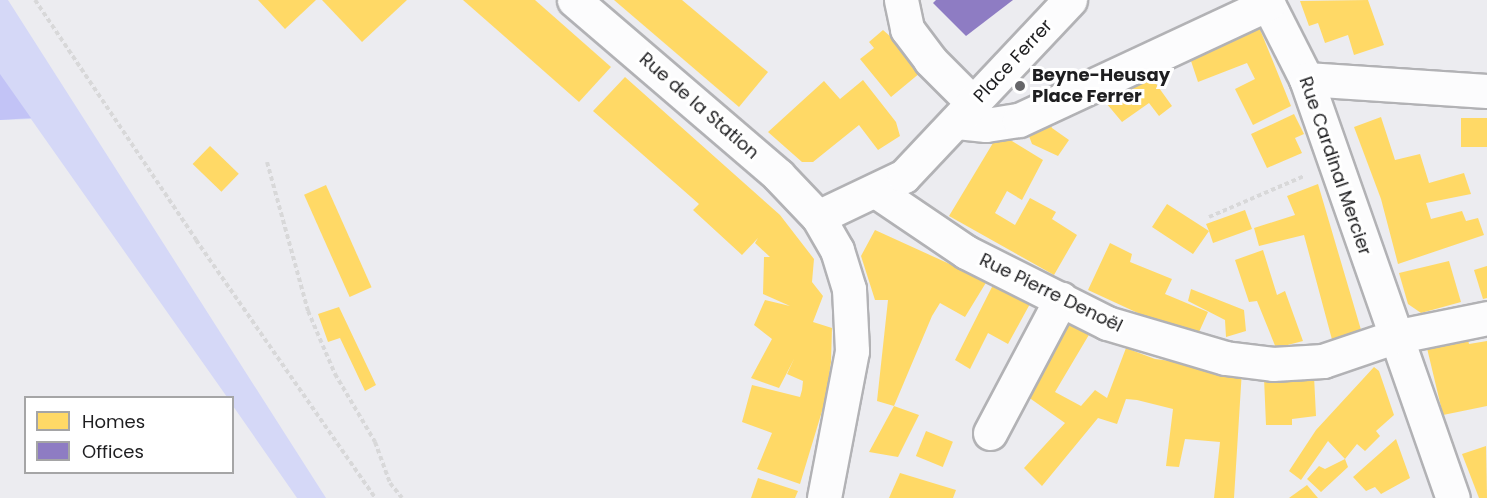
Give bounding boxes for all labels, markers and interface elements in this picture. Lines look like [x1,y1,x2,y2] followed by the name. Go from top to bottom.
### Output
[969,15,1057,107] street label: Place Ferrer
[635,48,763,164] street label: Rue de la Station
[1032,65,1170,107] place label: Beyne-Heusay Place Ferrer
[1294,74,1376,258] street label: Rue Cardinal Mercier
[1013,79,1027,93] marker: Beyne-Heusay Place Ferrer
[976,249,1126,337] street label: Rue Pierre Denoël
[24,396,234,474] legend
[82,409,145,434] text: Homes
[82,439,144,464] text: Offices

